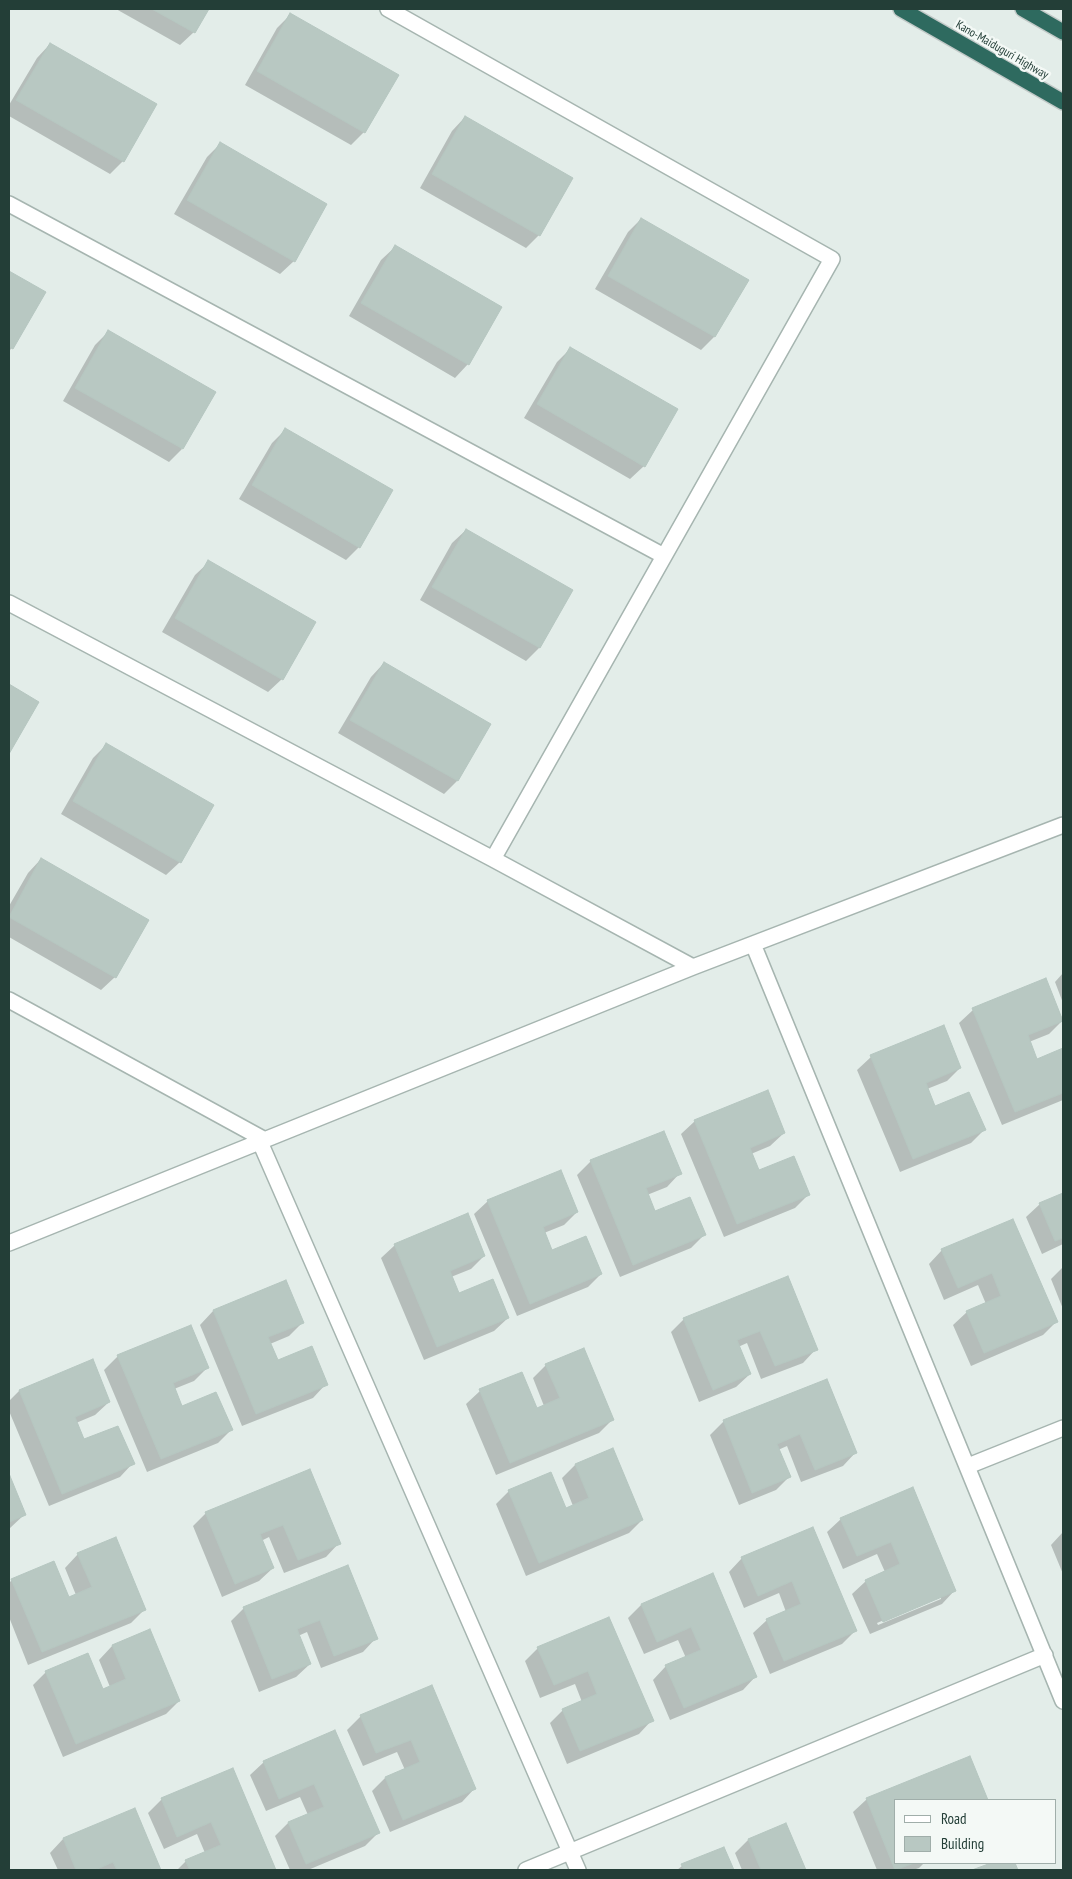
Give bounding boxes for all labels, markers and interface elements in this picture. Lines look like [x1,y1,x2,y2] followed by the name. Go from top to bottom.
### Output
[953,18,1051,82] street label: Kano-Maiduguri Highway
[894,1799,1057,1864] legend
[941,1809,967,1828] text: Road
[941,1834,984,1853] text: Building

